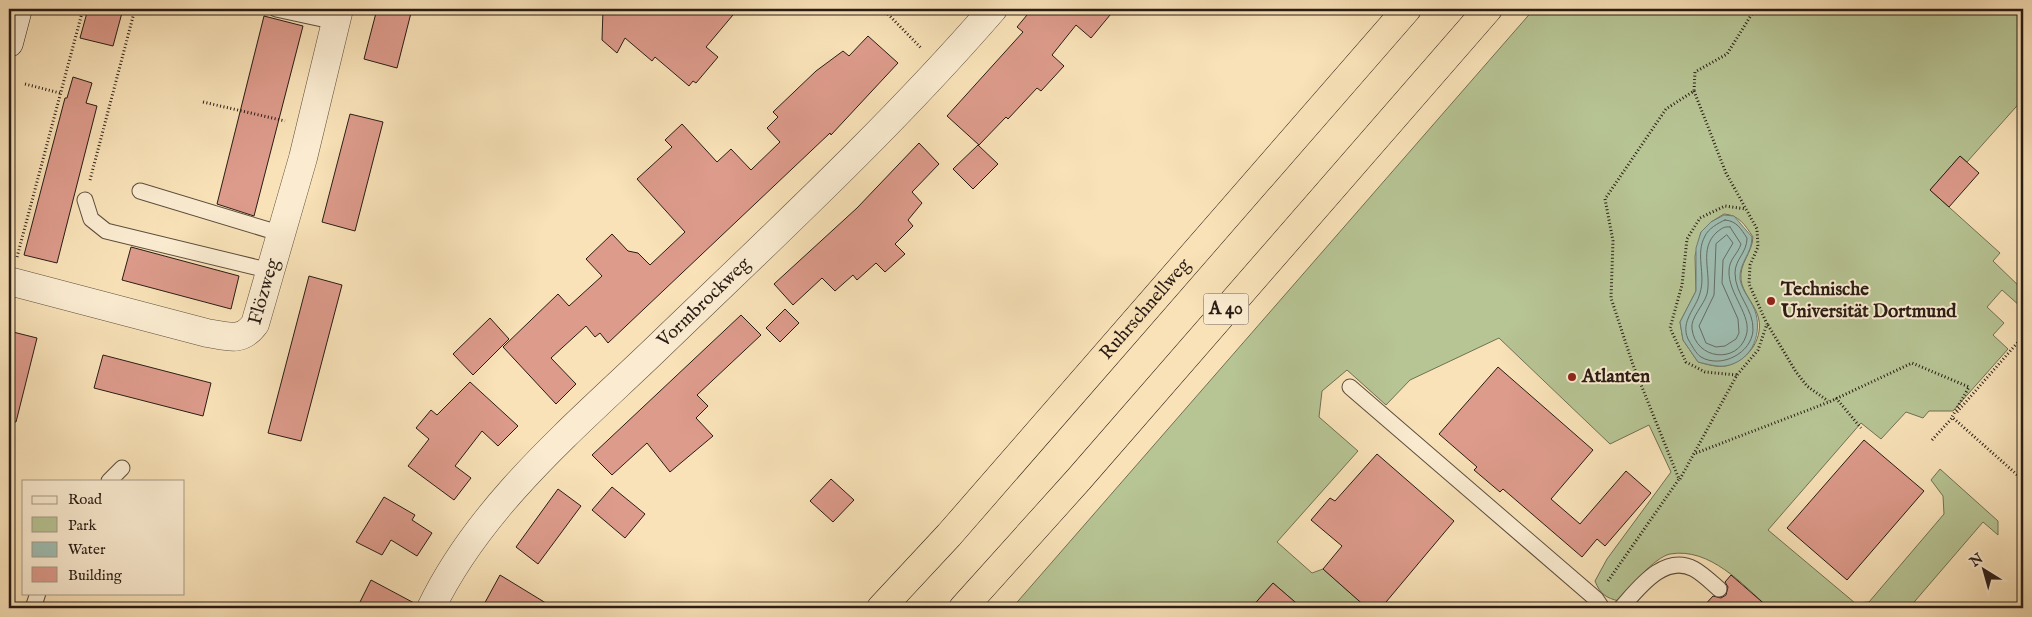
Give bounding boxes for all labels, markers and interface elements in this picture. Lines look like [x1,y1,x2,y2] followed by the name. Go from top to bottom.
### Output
[652,252,756,354] street label: Vormbrockweg
[1095,253,1197,365] street label: Ruhrschnellweg
[243,255,285,328] street label: Flözweg
[1780,278,1957,324] place label: Technische Universität Dortmund
[1204,294,1248,324] road number: A 40
[1765,295,1777,307] marker: Technische Universität Dortmund
[1581,365,1650,389] place label: Atlanten
[1566,371,1578,383] marker: Atlanten
[22,480,185,594] legend
[68,490,103,509] text: Road
[68,516,98,535] text: Park
[68,540,106,559] text: Water
[1960,544,2010,594] north arrow
[1966,550,1987,572] text: N
[68,566,123,585] text: Building

